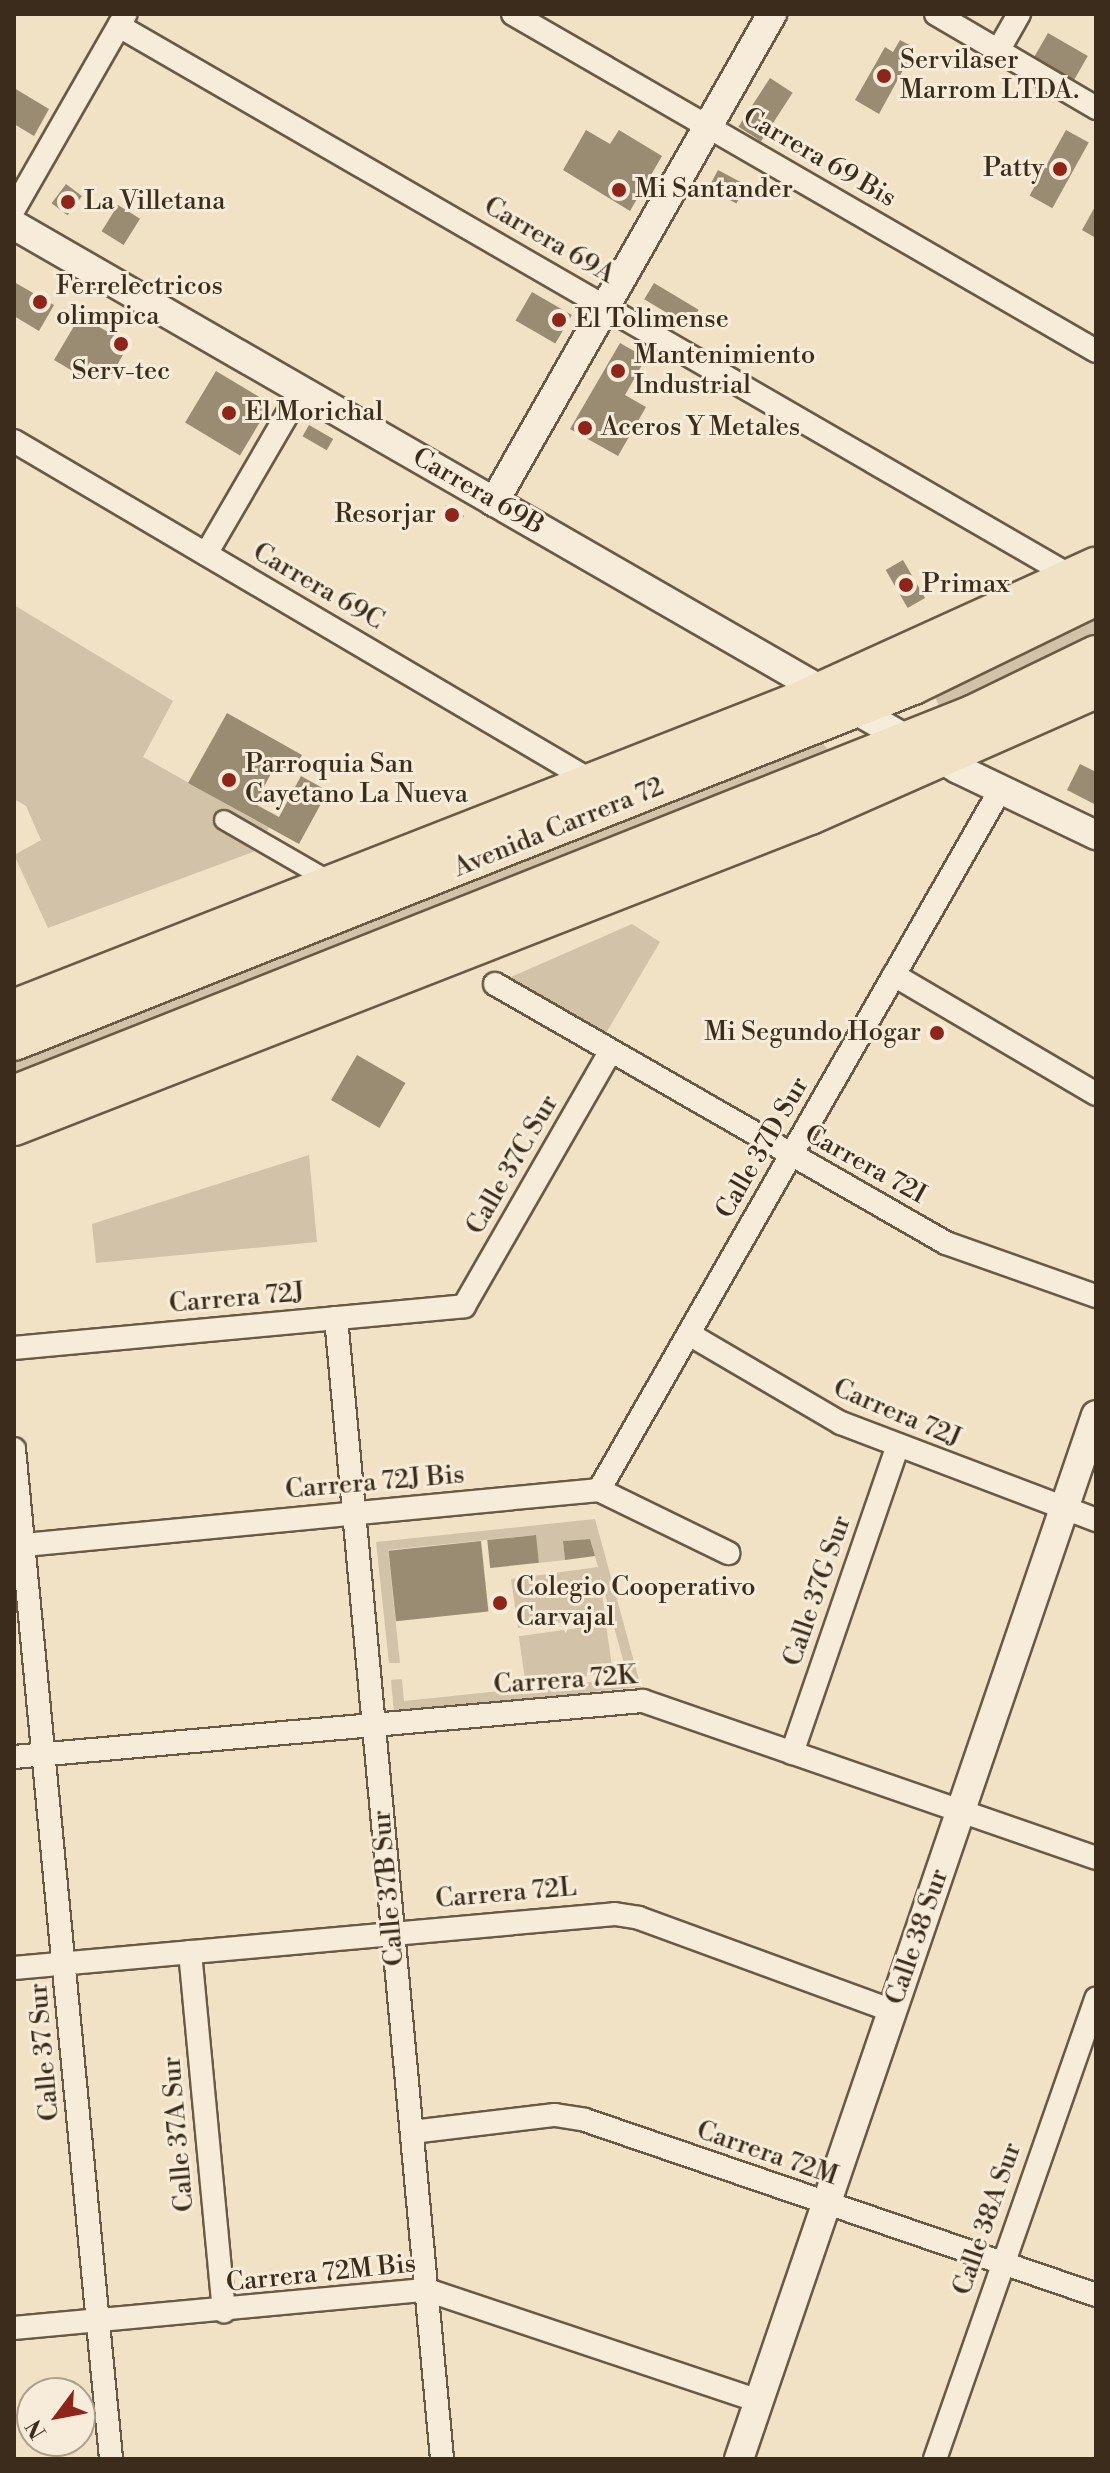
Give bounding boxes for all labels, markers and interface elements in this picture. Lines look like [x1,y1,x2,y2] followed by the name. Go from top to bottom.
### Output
[900,45,1079,106] place label: Servilaser Marrom LTDA.
[875,67,893,85] marker: Servilaser Marrom LTDA.
[737,102,901,214] street label: Carrera 69 Bis
[983,153,1044,185] place label: Patty
[1051,160,1069,178] marker: Patty
[635,174,793,206] place label: Mi Santander
[610,181,628,199] marker: Mi Santander
[84,186,225,218] place label: La Villetana
[478,191,620,291] street label: Carrera 69A
[59,193,77,211] marker: La Villetana
[56,271,223,332] place label: Ferrelectricos olimpica
[31,293,49,311] marker: Ferrelectricos olimpica
[575,304,729,336] place label: El Tolimense
[550,311,568,329] marker: El Tolimense
[112,335,130,353] marker: Serv-tec
[634,340,815,402] place label: Mantenimiento Industrial
[72,356,170,388] place label: Serv-tec
[609,362,627,380] marker: Mantenimiento Industrial
[245,397,383,429] place label: El Morichal
[220,404,238,422] marker: El Morichal
[601,412,800,444] place label: Aceros Y Metales
[576,419,594,437] marker: Aceros Y Metales
[407,442,549,542] street label: Carrera 69B
[334,499,436,531] place label: Resorjar
[443,506,461,524] marker: Resorjar
[247,537,389,637] street label: Carrera 69C
[922,569,1009,601] place label: Primax
[897,576,915,594] marker: Primax
[245,749,468,810] place label: Parroquia San Cayetano La Nueva
[220,771,238,789] marker: Parroquia San Cayetano La Nueva
[449,772,669,884] street label: Avenida Carrera 72
[704,1017,921,1049] place label: Mi Segundo Hogar
[928,1024,946,1042] marker: Mi Segundo Hogar
[710,1072,816,1224] street label: Calle 37D Sur
[460,1090,566,1240] street label: Calle 37C Sur
[799,1119,931,1211] street label: Carrera 72I
[168,1278,306,1320] street label: Carrera 72J
[828,1373,966,1455] street label: Carrera 72J
[284,1460,466,1506] street label: Carrera 72J Bis
[778,1512,858,1670] street label: Calle 37G Sur
[516,1572,756,1634] place label: Colegio Cooperativo Carvajal
[491,1594,509,1612] marker: Colegio Cooperativo Carvajal
[493,1660,637,1702] street label: Carrera 72K
[367,1809,411,1967] street label: Calle 37B Sur
[880,1865,956,2009] street label: Calle 38 Sur
[434,1872,578,1916] street label: Carrera 72L
[23,1982,67,2122] street label: Calle 37 Sur
[157,2055,201,2213] street label: Calle 37A Sur
[692,2115,842,2193] street label: Carrera 72M
[947,2139,1029,2299] street label: Calle 38A Sur
[225,2249,417,2299] street label: Carrera 72M Bis
[16,2377,96,2457] north arrow
[21,2414,53,2443] text: N

